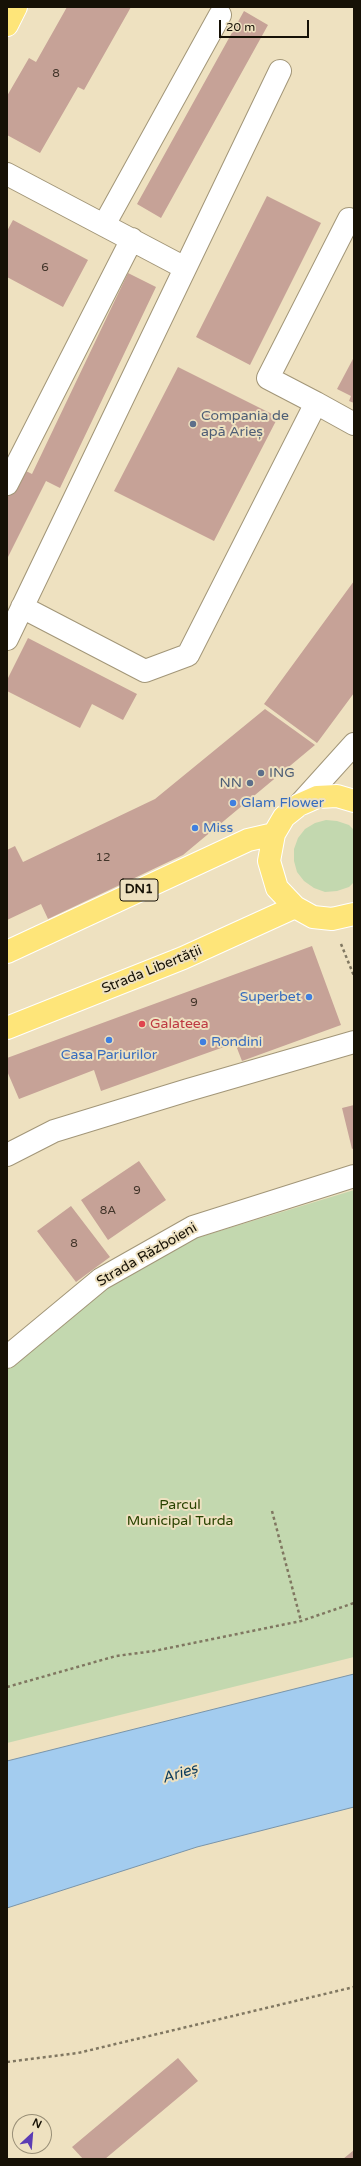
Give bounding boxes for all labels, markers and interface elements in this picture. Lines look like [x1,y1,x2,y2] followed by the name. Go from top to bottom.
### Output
[221,12,311,38] scale bar
[226,20,255,34] text: 20 m
[52,67,60,81] house number: 8
[41,261,49,275] house number: 6
[201,408,289,440] place label: Compania de apă Arieș
[188,419,198,429] marker: Compania de apă Arieș
[269,765,295,781] place label: ING
[256,768,266,778] marker: ING
[220,775,242,791] place label: NN
[245,778,255,788] marker: NN
[241,795,324,811] place label: Glam Flower
[228,798,238,808] marker: Glam Flower
[203,820,233,836] place label: Miss
[190,823,200,833] marker: Miss
[95,851,111,865] house number: 12
[120,879,158,901] road number: DN1
[100,942,204,998] street label: Strada Libertății
[240,989,301,1005] place label: Superbet
[304,992,314,1002] marker: Superbet
[190,996,198,1010] house number: 9
[150,1016,209,1032] place label: Galateea
[137,1019,147,1029] marker: Galateea
[211,1034,262,1050] place label: Rondini
[104,1035,114,1045] marker: Casa Pariurilor
[198,1037,208,1047] marker: Rondini
[61,1047,157,1063] place label: Casa Pariurilor
[133,1184,141,1198] house number: 9
[100,1204,116,1218] house number: 8A
[94,1220,200,1290] street label: Strada Războieni
[70,1237,78,1251] house number: 8
[127,1497,233,1530] park label: Parcul Municipal Turda
[160,1760,200,1788] water label: Arieș
[12,2114,52,2154] north arrow
[30,2116,44,2131] text: N

